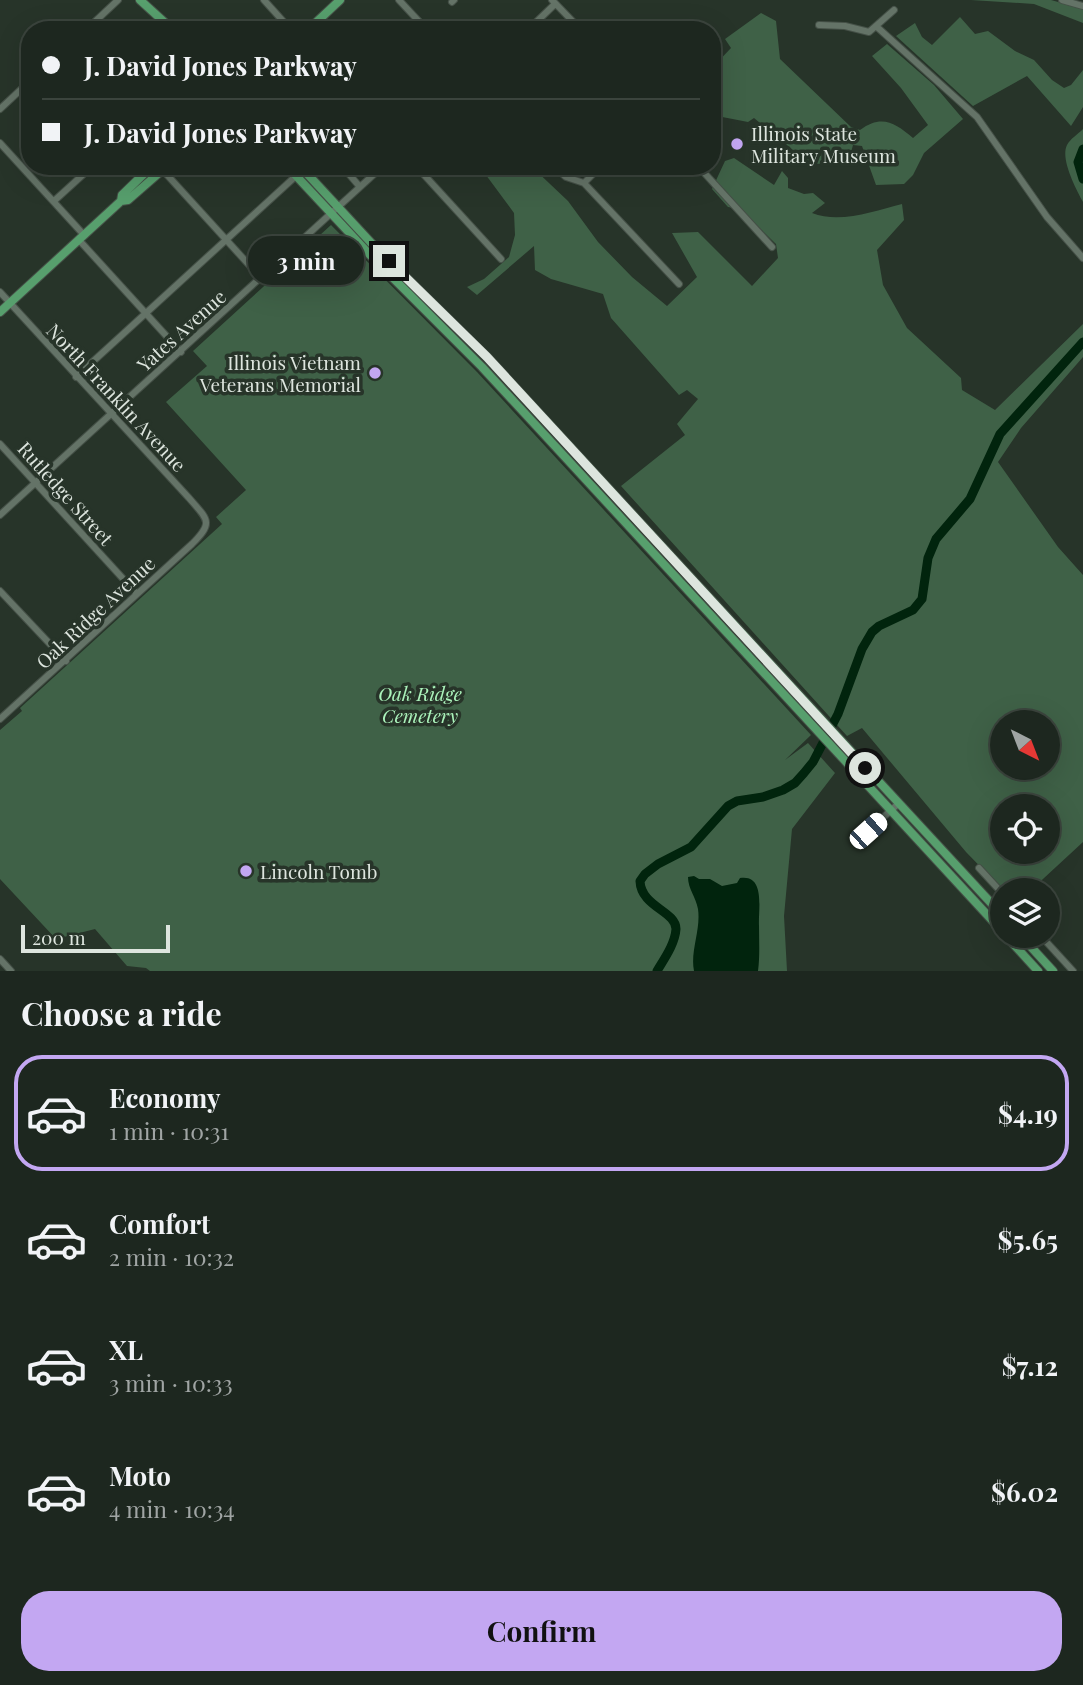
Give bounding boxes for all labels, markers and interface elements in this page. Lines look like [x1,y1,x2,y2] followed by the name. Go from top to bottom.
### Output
[84,48,357,83] text: J. David Jones Parkway
[84,115,357,150] text: J. David Jones Parkway
[751,120,896,168] place label: Illinois State Military Museum
[729,136,745,152] marker: Illinois State Military Museum
[249,236,364,286] callout: 3 min
[277,245,335,276] text: 3 min
[373,245,405,277] route end
[130,283,231,377] street label: Yates Avenue
[41,317,193,477] street label: North Franklin Avenue
[199,349,362,397] place label: Illinois Vietnam Veterans Memorial
[367,365,383,381] marker: Illinois Vietnam Veterans Memorial
[12,436,120,551] street label: Rutledge Street
[30,550,160,674] street label: Oak Ridge Avenue
[378,680,462,728] park label: Oak Ridge Cemetery
[990,710,1060,780] north arrow
[990,710,1060,948] map controls
[849,752,881,784] route start
[990,794,1060,864] button: locate
[846,809,891,853] car
[260,858,378,884] place label: Lincoln Tomb
[238,863,254,879] marker: Lincoln Tomb
[990,878,1060,948] button: layers
[21,922,170,954] scale bar
[32,924,86,950] text: 200 m
[21,991,222,1034] text: Choose a ride
[109,1080,220,1115] text: Economy
[25,1082,88,1145] icon: car
[998,1096,1058,1131] text: $4.19
[109,1115,229,1146] text: 1 min · 10:31
[109,1206,210,1241] text: Comfort
[25,1208,88,1271] icon: car
[998,1222,1058,1257] text: $5.65
[109,1241,234,1272] text: 2 min · 10:32
[109,1332,143,1367] text: XL
[25,1334,88,1397] icon: car
[1002,1348,1058,1383] text: $7.12
[109,1367,233,1398] text: 3 min · 10:33
[109,1458,171,1493] text: Moto
[25,1460,88,1523] icon: car
[991,1474,1058,1509] text: $6.02
[109,1493,235,1524] text: 4 min · 10:34
[21,1591,1062,1671] button: Confirm

